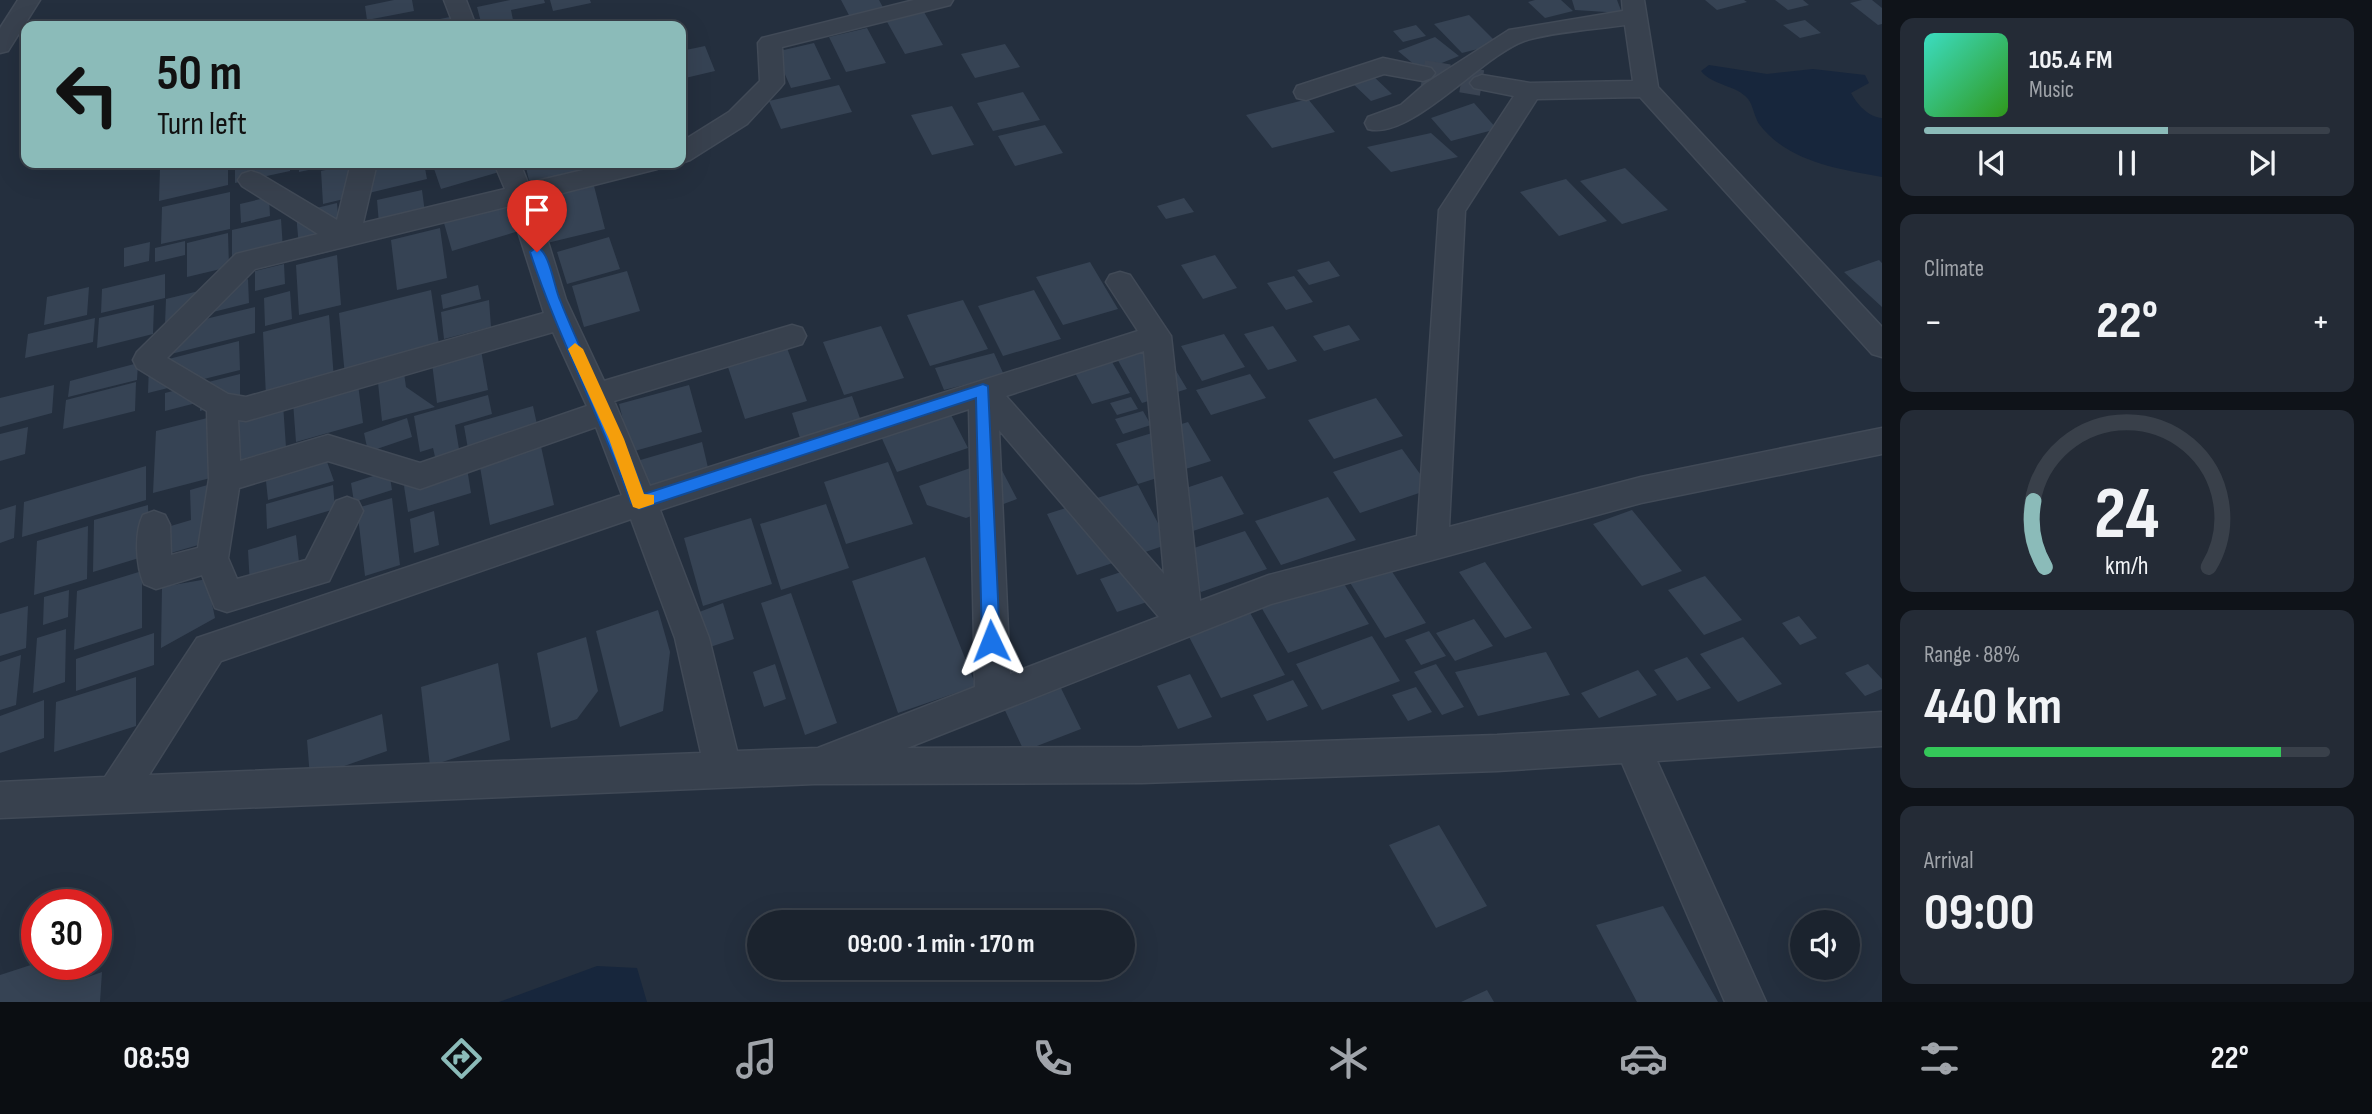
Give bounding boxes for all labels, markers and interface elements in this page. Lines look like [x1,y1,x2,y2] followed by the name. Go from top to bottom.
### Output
[157,45,242,104] text: 50 m
[2029,45,2112,76] text: 105.4 FM
[42,49,133,140] icon: left
[2029,76,2074,104] text: Music
[157,105,247,144] text: Turn left
[1973,144,2011,182] icon: previous
[2108,144,2146,182] icon: pause
[2243,144,2281,182] icon: next
[507,180,567,252] pin
[518,191,556,229] icon: arrive
[1924,255,1984,283] text: Climate
[2096,290,2158,353] text: 22°
[1924,300,1943,345] text: −
[2311,300,2330,345] text: +
[2094,471,2160,559] text: 24
[2105,551,2149,582] text: km/h
[954,604,1028,678] position arrow
[1924,641,2020,669] text: Range · 88%
[1924,676,2062,739] text: 440 km
[1924,847,1973,875] text: Arrival
[1924,882,2035,945] text: 09:00
[21,889,112,980] speed limit sign: 30
[1790,910,1860,980] map controls
[1790,910,1860,980] button: sound
[847,929,1035,960] text: 09:00 · 1 min · 170 m
[437,1034,486,1083] icon: directions
[732,1034,781,1083] icon: music
[1028,1034,1077,1083] icon: phone
[1324,1034,1373,1083] icon: climate
[1619,1034,1668,1083] icon: car
[1915,1034,1964,1083] icon: filters
[123,1039,190,1078] text: 08:59
[2211,1039,2249,1078] text: 22°

